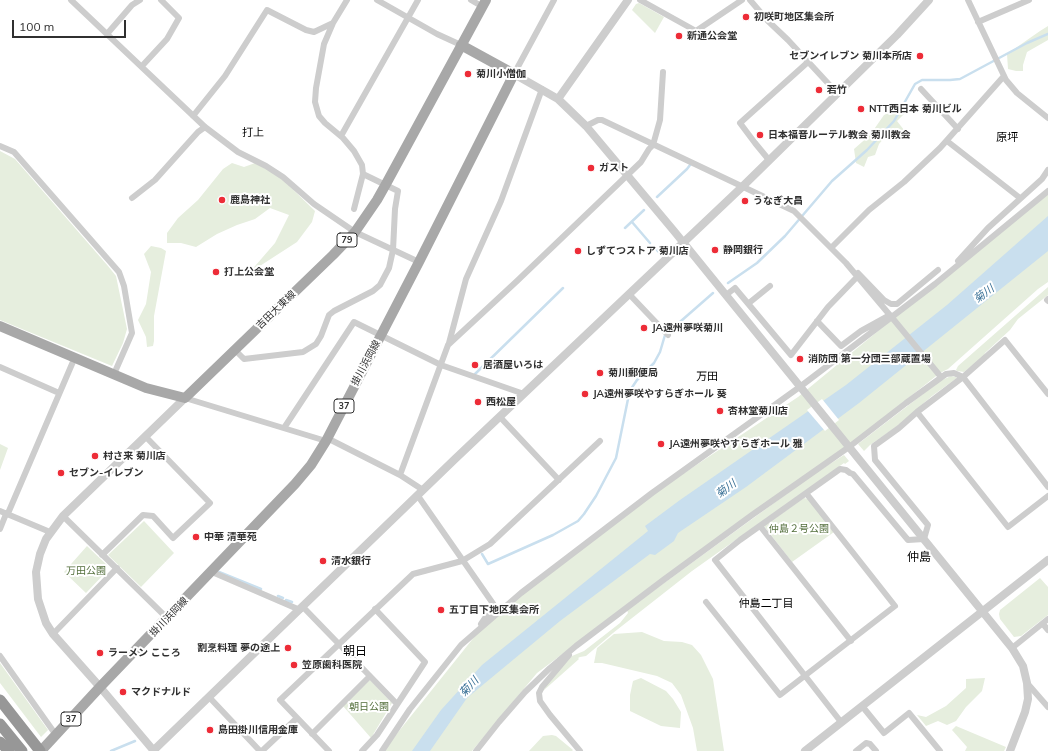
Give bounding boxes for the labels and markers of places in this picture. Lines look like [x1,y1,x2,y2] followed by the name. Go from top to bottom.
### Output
[754,11,834,23] place label: 初咲町地区集会所
[741,12,751,22] marker: 初咲町地区集会所
[687,30,737,42] place label: 新通公会堂
[674,31,684,41] marker: 新通公会堂
[789,50,912,62] place label: セブンイレブン 菊川本所店
[915,51,925,61] marker: セブンイレブン 菊川本所店
[476,68,526,80] place label: 菊川小僧伽
[463,69,473,79] marker: 菊川小僧伽
[827,84,847,96] place label: 若竹
[814,85,824,95] marker: 若竹
[869,103,962,115] place label: NTT西日本 菊川ビル
[856,104,866,114] marker: NTT西日本 菊川ビル
[768,129,911,141] place label: 日本福音ルーテル教会 菊川教会
[755,130,765,140] marker: 日本福音ルーテル教会 菊川教会
[599,162,629,174] place label: ガスト
[586,163,596,173] marker: ガスト
[230,194,270,206] place label: 鹿島神社
[217,195,227,205] marker: 鹿島神社
[753,195,803,207] place label: うなぎ大昌
[740,196,750,206] marker: うなぎ大昌
[723,244,763,256] place label: 静岡銀行
[586,245,689,257] place label: しずてつストア 菊川店
[710,245,720,255] marker: 静岡銀行
[573,246,583,256] marker: しずてつストア 菊川店
[224,266,274,278] place label: 打上公会堂
[211,267,221,277] marker: 打上公会堂
[652,322,723,334] place label: JA遠州夢咲菊川
[639,323,649,333] marker: JA遠州夢咲菊川
[808,353,931,365] place label: 消防団 第一分団三部蔵置場
[795,354,805,364] marker: 消防団 第一分団三部蔵置場
[483,359,543,371] place label: 居酒屋いろは
[470,360,480,370] marker: 居酒屋いろは
[608,367,658,379] place label: 菊川郵便局
[595,368,605,378] marker: 菊川郵便局
[593,388,727,400] place label: JA遠州夢咲やすらぎホール 葵
[580,389,590,399] marker: JA遠州夢咲やすらぎホール 葵
[486,396,516,408] place label: 西松屋
[473,397,483,407] marker: 西松屋
[728,405,788,417] place label: 杏林堂菊川店
[715,406,725,416] marker: 杏林堂菊川店
[669,438,803,450] place label: JA遠州夢咲やすらぎホール 雅
[656,439,666,449] marker: JA遠州夢咲やすらぎホール 雅
[103,450,166,462] place label: 村さ来 菊川店
[90,451,100,461] marker: 村さ来 菊川店
[69,467,143,479] place label: セブン-イレブン
[56,468,66,478] marker: セブン-イレブン
[204,531,257,543] place label: 中華 清華苑
[191,532,201,542] marker: 中華 清華苑
[331,555,371,567] place label: 清水銀行
[318,556,328,566] marker: 清水銀行
[449,604,539,616] place label: 五丁目下地区集会所
[436,605,446,615] marker: 五丁目下地区集会所
[197,642,280,654] place label: 割烹料理 夢の途上
[283,643,293,653] marker: 割烹料理 夢の途上
[108,647,181,659] place label: ラーメン こころ
[95,648,105,658] marker: ラーメン こころ
[302,659,362,671] place label: 笠原歯科医院
[289,660,299,670] marker: 笠原歯科医院
[131,686,191,698] place label: マクドナルド
[118,687,128,697] marker: マクドナルド
[218,724,298,736] place label: 島田掛川信用金庫
[205,725,215,735] marker: 島田掛川信用金庫

